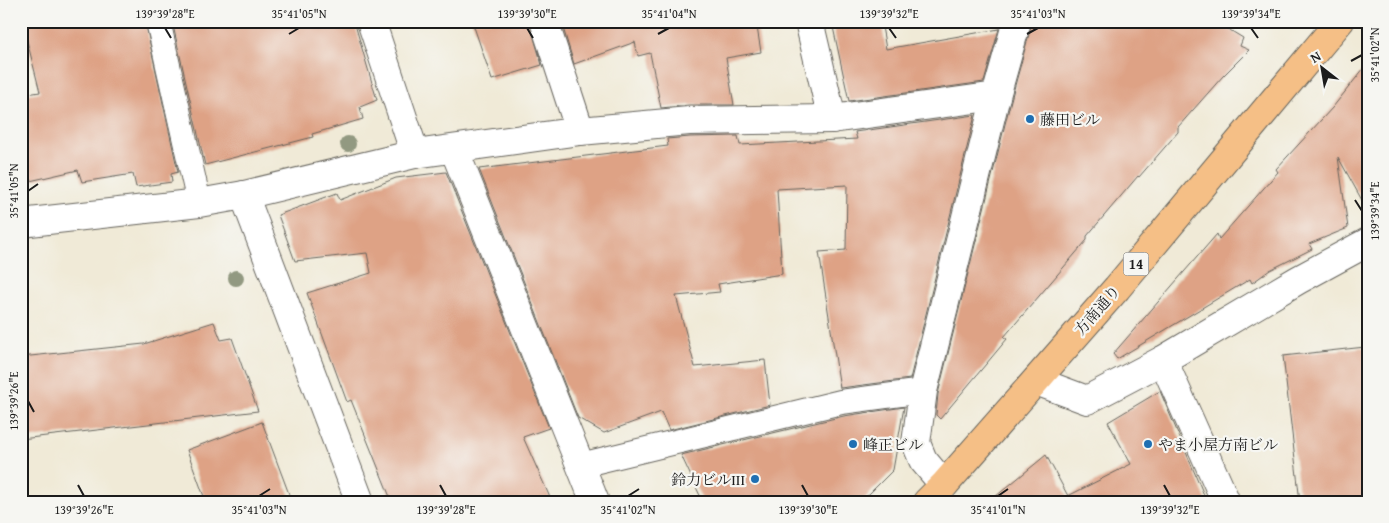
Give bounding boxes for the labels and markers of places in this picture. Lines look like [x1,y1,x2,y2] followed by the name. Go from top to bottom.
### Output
[1040,109,1100,130] place label: 藤田ビル
[1024,113,1036,125] marker: 藤田ビル
[863,434,923,455] place label: 峰正ビル
[1158,434,1278,455] place label: やま小屋方南ビル
[847,438,859,450] marker: 峰正ビル
[1142,438,1154,450] marker: やま小屋方南ビル
[671,469,745,490] place label: 鈴力ビルIII
[749,473,761,485] marker: 鈴力ビルIII

